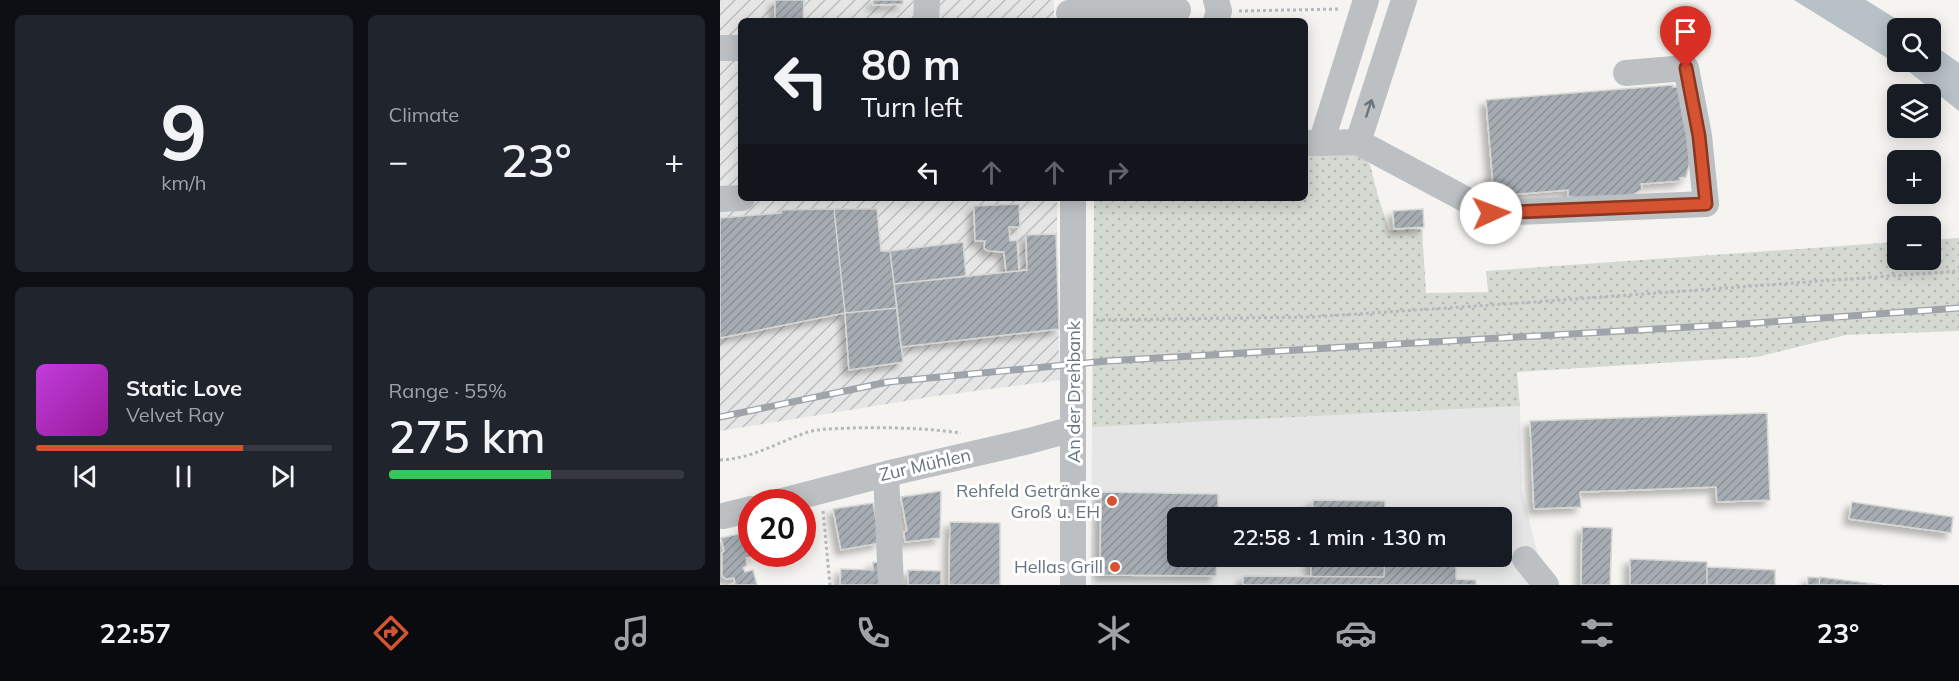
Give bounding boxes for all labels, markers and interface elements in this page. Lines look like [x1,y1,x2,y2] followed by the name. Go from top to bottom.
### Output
[1660,6,1711,68] pin
[1669,15,1702,48] icon: arrive
[1887,18,1941,270] map controls
[1887,18,1941,72] button: search
[861,38,961,91] text: 80 m
[762,42,840,120] icon: left
[160,82,207,180] text: 9
[1887,84,1941,138] button: layers
[861,90,963,124] text: Turn left
[1364,99,1375,118] one-way arrow
[389,102,459,127] text: Climate
[501,132,572,188] text: 23°
[389,140,408,181] text: −
[664,140,684,181] text: +
[1887,150,1941,204] button: +
[912,156,945,189] icon: left
[975,156,1008,189] icon: ahead
[1038,156,1071,189] icon: ahead
[1101,156,1134,189] icon: right
[161,170,206,195] text: km/h
[1459,181,1523,245] position arrow
[1887,216,1941,270] button: −
[1062,320,1085,463] street label: An der Drehbank
[126,374,242,402] text: Static Love
[389,378,507,403] text: Range · 55%
[126,402,224,427] text: Velvet Ray
[389,408,545,464] text: 275 km
[877,443,973,486] street label: Zur Mühlen
[69,460,102,493] icon: previous
[167,460,200,493] icon: pause
[266,460,299,493] icon: next
[956,479,1100,523] place label: Rehfeld Getränke Groß u. EH
[738,489,816,567] speed limit sign: 20
[1105,494,1119,508] marker: Rehfeld Getränke Groß u. EH
[1232,523,1447,551] text: 22:58 · 1 min · 130 m
[1014,555,1103,578] place label: Hellas Grill
[1108,560,1122,574] marker: Hellas Grill
[370,612,412,654] icon: directions
[611,612,653,654] icon: music
[852,612,894,654] icon: phone
[1093,612,1135,654] icon: climate
[1335,612,1377,654] icon: car
[1576,612,1618,654] icon: filters
[100,616,171,650] text: 22:57
[1817,616,1859,650] text: 23°

